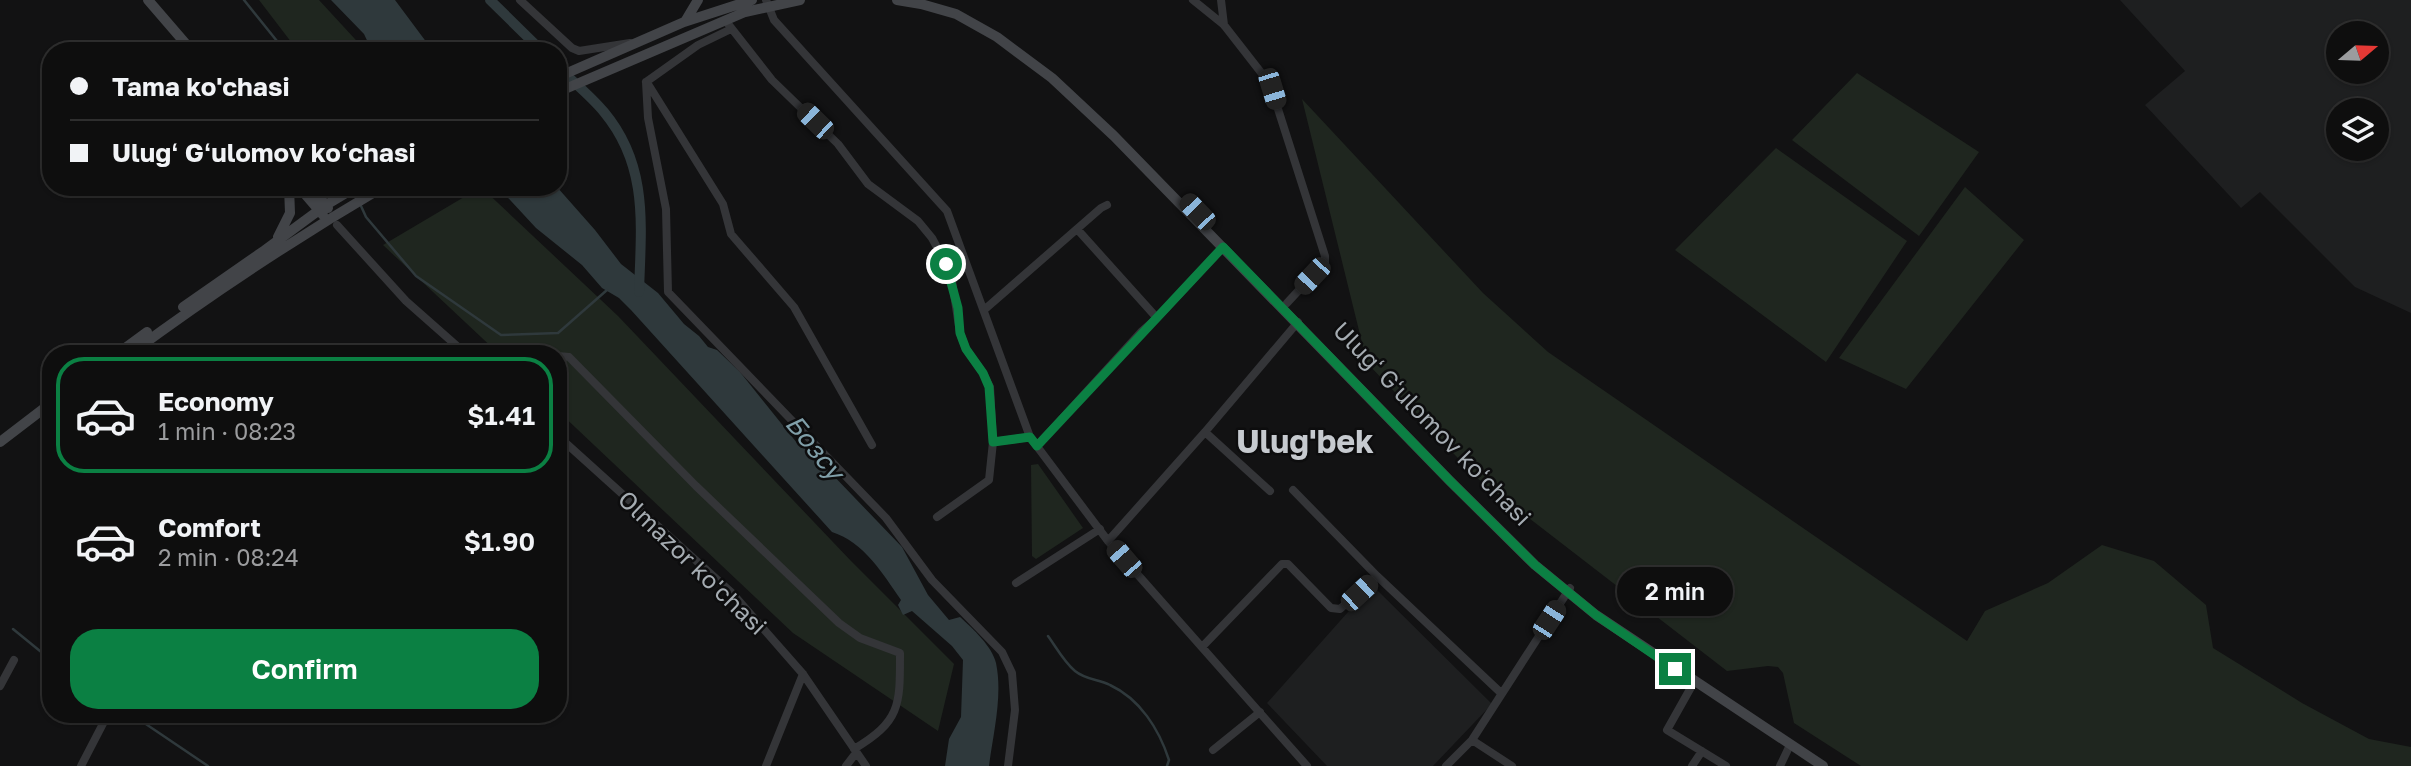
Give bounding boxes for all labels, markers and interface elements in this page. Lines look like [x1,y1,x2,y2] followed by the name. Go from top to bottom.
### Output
[2326,21,2389,84] north arrow
[2326,21,2389,161] map controls
[1256,66,1289,112] car
[112,71,290,102] text: Tama ko'chasi
[2326,98,2389,161] button: layers
[793,99,838,143] car
[112,137,416,168] text: Ulugʻ Gʻulomov koʻchasi
[1175,190,1220,234] car
[930,248,962,280] route start
[1290,253,1335,299] car
[1328,315,1538,531] street label: Ulugʻ Gʻulomov koʻchasi
[74,384,137,447] icon: car
[158,386,274,417] text: Economy
[467,400,535,431] text: $1.41
[779,408,853,488] water label: Бозсу
[158,417,296,445] text: 1 min · 08:23
[1236,422,1374,460] district label: Ulug'bek
[613,484,773,640] street label: Olmazor ko'chasi
[74,510,137,573] icon: car
[158,512,261,543] text: Comfort
[464,526,535,557] text: $1.90
[1103,536,1146,582] car
[158,543,299,571] text: 2 min · 08:24
[1617,568,1733,616] callout: 2 min
[1337,571,1382,615] car
[1645,577,1705,605] text: 2 min
[1529,597,1570,643] car
[70,629,539,709] button: Confirm
[1659,653,1691,685] route end

